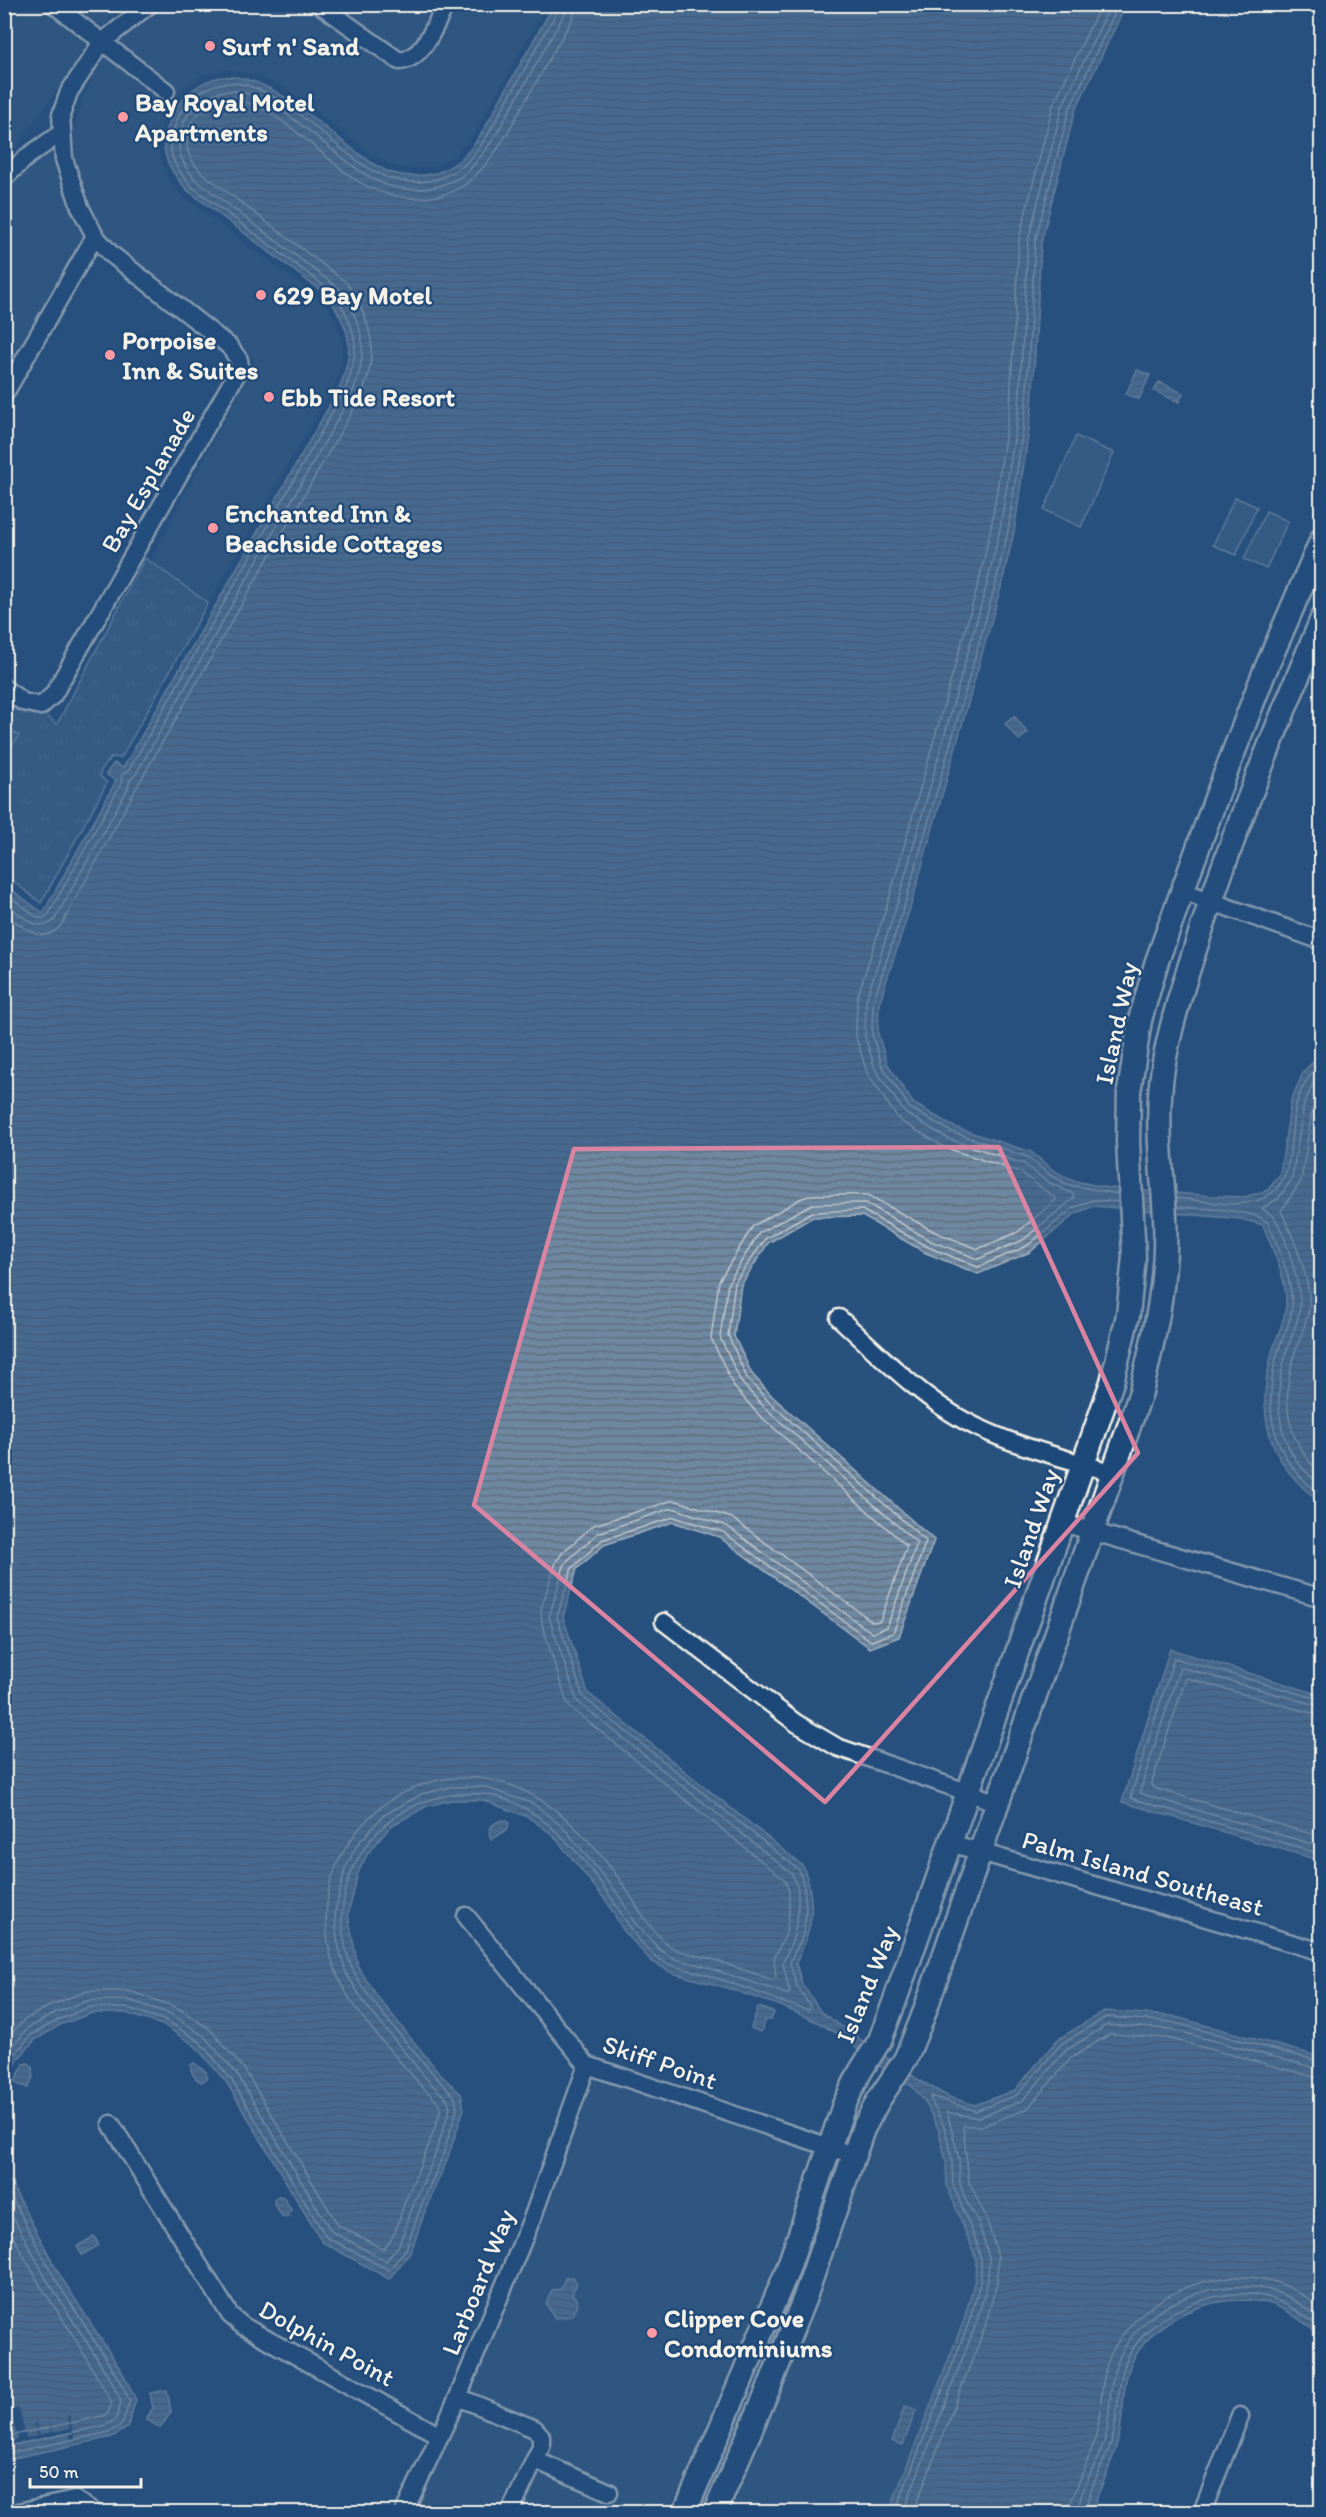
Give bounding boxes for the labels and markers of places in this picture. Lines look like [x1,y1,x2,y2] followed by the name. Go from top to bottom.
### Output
[222,30,360,62] place label: Surf n' Sand
[203,39,217,53] marker: Surf n' Sand
[134,86,315,148] place label: Bay Royal Motel Apartments
[116,110,130,124] marker: Bay Royal Motel Apartments
[273,279,432,311] place label: 629 Bay Motel
[254,288,268,302] marker: 629 Bay Motel
[122,324,258,386] place label: Porpoise Inn & Suites
[103,348,117,362] marker: Porpoise Inn & Suites
[281,381,455,413] place label: Ebb Tide Resort
[262,390,276,404] marker: Ebb Tide Resort
[225,497,443,559] place label: Enchanted Inn & Beachside Cottages
[206,521,220,535] marker: Enchanted Inn & Beachside Cottages
[664,2302,833,2364] place label: Clipper Cove Condominiums
[645,2326,659,2340] marker: Clipper Cove Condominiums

